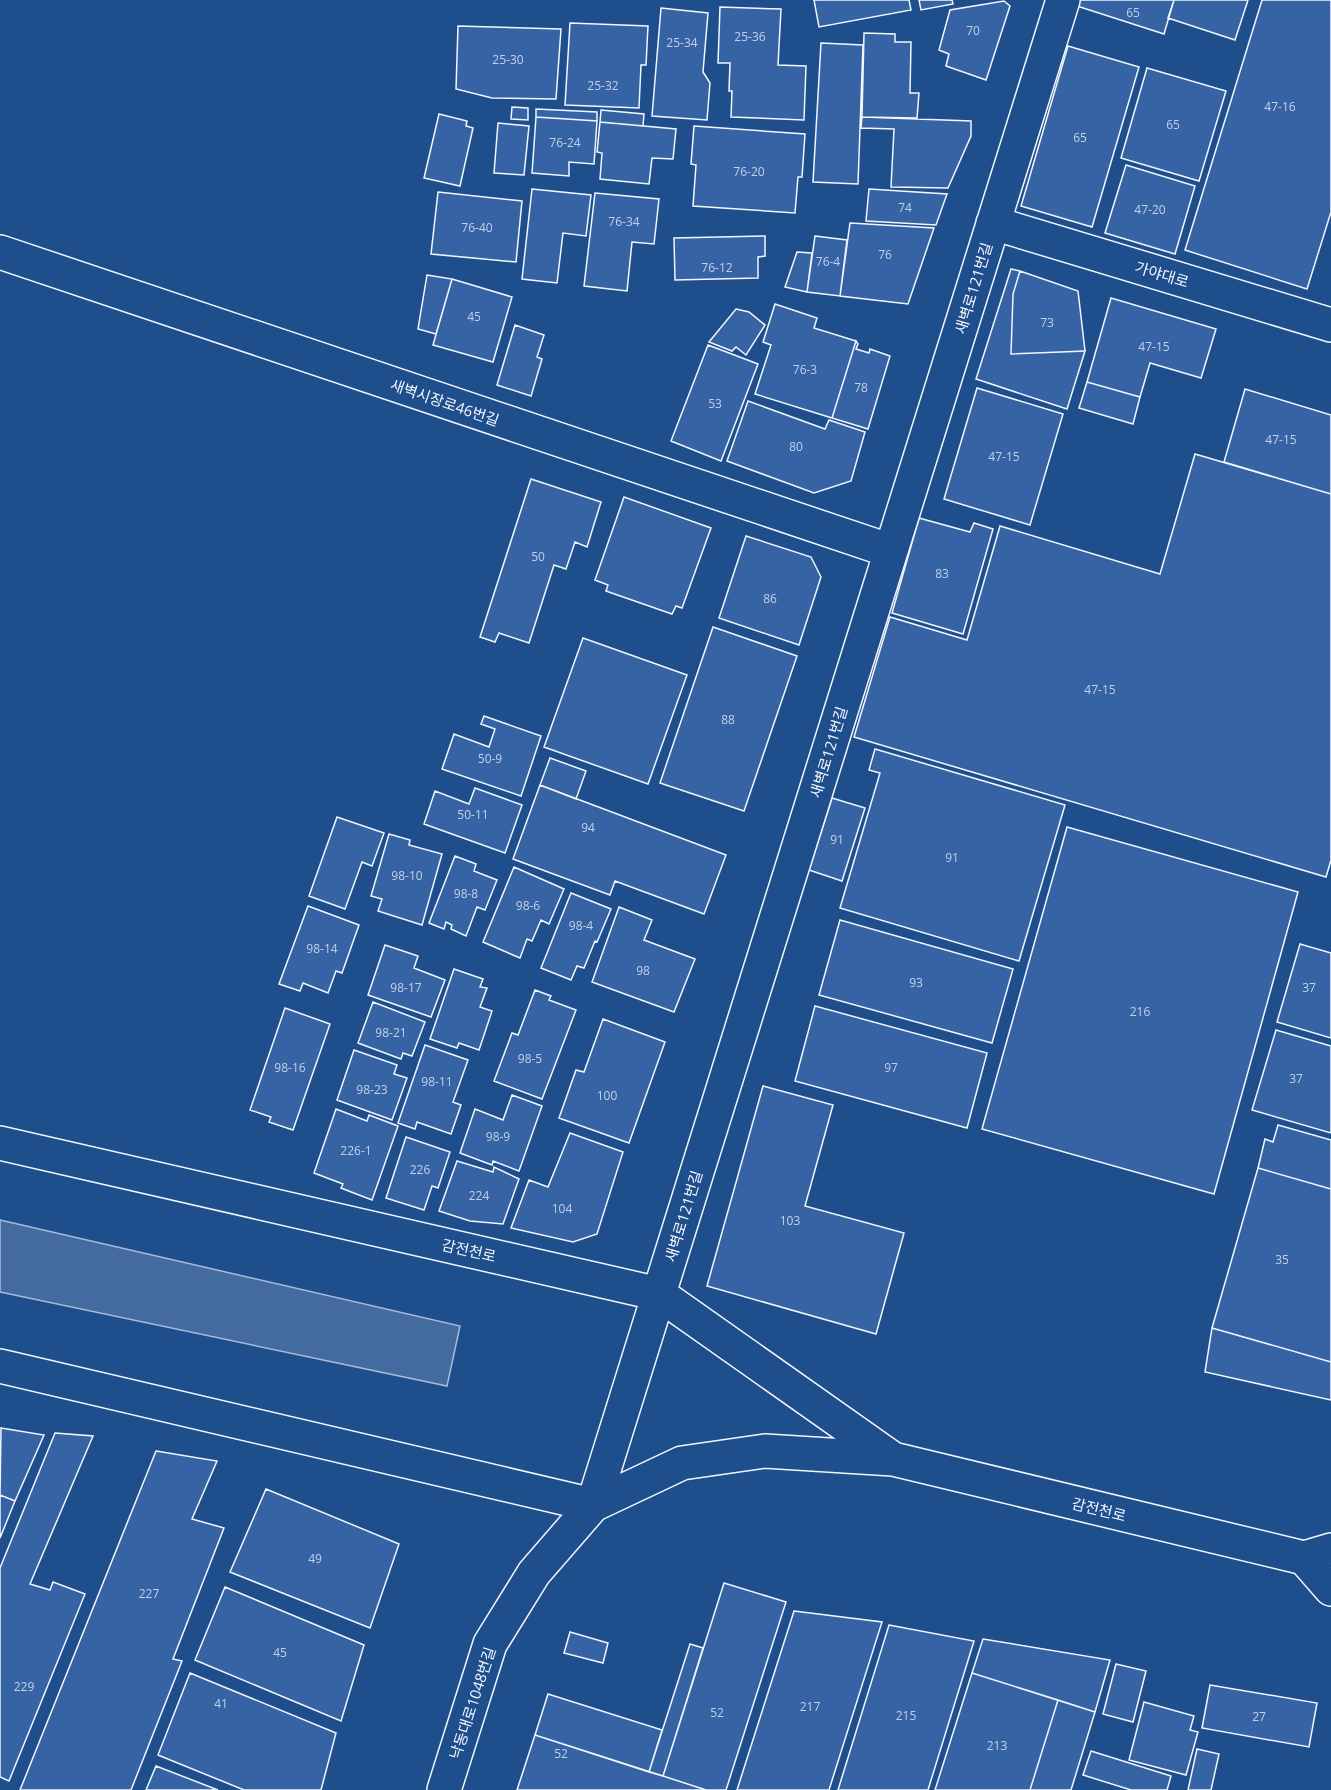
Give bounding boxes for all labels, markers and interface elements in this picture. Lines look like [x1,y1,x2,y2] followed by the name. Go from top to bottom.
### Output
[1126,4,1140,21] house number: 65
[966,22,980,39] house number: 70
[734,28,766,45] house number: 25-36
[666,34,698,51] house number: 25-34
[492,51,524,68] house number: 25-30
[587,77,619,94] house number: 25-32
[1264,98,1296,115] house number: 47-16
[1166,116,1180,133] house number: 65
[1073,129,1087,146] house number: 65
[549,134,581,151] house number: 76-24
[733,163,765,180] house number: 76-20
[898,199,912,216] house number: 74
[1134,201,1166,218] house number: 47-20
[608,213,640,230] house number: 76-34
[461,219,493,236] house number: 76-40
[950,240,996,336] street label: 새벽로121번길
[878,246,892,263] house number: 76
[816,253,840,270] house number: 76-4
[1133,256,1191,292] street label: 가야대로
[701,259,733,276] house number: 76-12
[467,308,481,325] house number: 45
[1040,314,1054,331] house number: 73
[1138,338,1170,355] house number: 47-15
[793,361,817,378] house number: 76-3
[388,374,502,430] street label: 새벽시장로46번길
[854,379,868,396] house number: 78
[708,395,722,412] house number: 53
[1265,431,1297,448] house number: 47-15
[789,438,803,455] house number: 80
[988,448,1020,465] house number: 47-15
[531,548,545,565] house number: 50
[935,565,949,582] house number: 83
[763,590,777,607] house number: 86
[1084,681,1116,698] house number: 47-15
[805,704,851,800] street label: 새벽로121번길
[721,711,735,728] house number: 88
[478,750,502,767] house number: 50-9
[457,806,489,823] house number: 50-11
[581,819,595,836] house number: 94
[830,831,844,848] house number: 91
[945,849,959,866] house number: 91
[391,867,423,884] house number: 98-10
[454,885,478,902] house number: 98-8
[516,897,540,914] house number: 98-6
[569,917,593,934] house number: 98-4
[306,940,338,957] house number: 98-14
[636,962,650,979] house number: 98
[909,974,923,991] house number: 93
[390,979,422,996] house number: 98-17
[1302,979,1316,996] house number: 37
[1130,1003,1150,1020] house number: 216
[375,1024,407,1041] house number: 98-21
[518,1050,542,1067] house number: 98-5
[274,1059,306,1076] house number: 98-16
[884,1059,898,1076] house number: 97
[1289,1070,1303,1087] house number: 37
[421,1073,453,1090] house number: 98-11
[356,1081,388,1098] house number: 98-23
[597,1087,617,1104] house number: 100
[486,1128,510,1145] house number: 98-9
[340,1142,372,1159] house number: 226-1
[410,1161,430,1178] house number: 226
[660,1168,706,1264] street label: 새벽로121번길
[469,1187,489,1204] house number: 224
[552,1200,572,1217] house number: 104
[780,1212,800,1229] house number: 103
[440,1234,498,1266] street label: 감전천로
[1275,1251,1289,1268] house number: 35
[1070,1493,1128,1525] street label: 감전천로
[308,1550,322,1567] house number: 49
[139,1585,159,1602] house number: 227
[273,1644,287,1661] house number: 45
[444,1644,500,1762] street label: 낙동대로1048번길
[14,1678,34,1695] house number: 229
[214,1695,228,1712] house number: 41
[800,1698,820,1715] house number: 217
[710,1704,724,1721] house number: 52
[896,1707,916,1724] house number: 215
[1252,1708,1266,1725] house number: 27
[987,1737,1007,1754] house number: 213
[554,1745,568,1762] house number: 52

